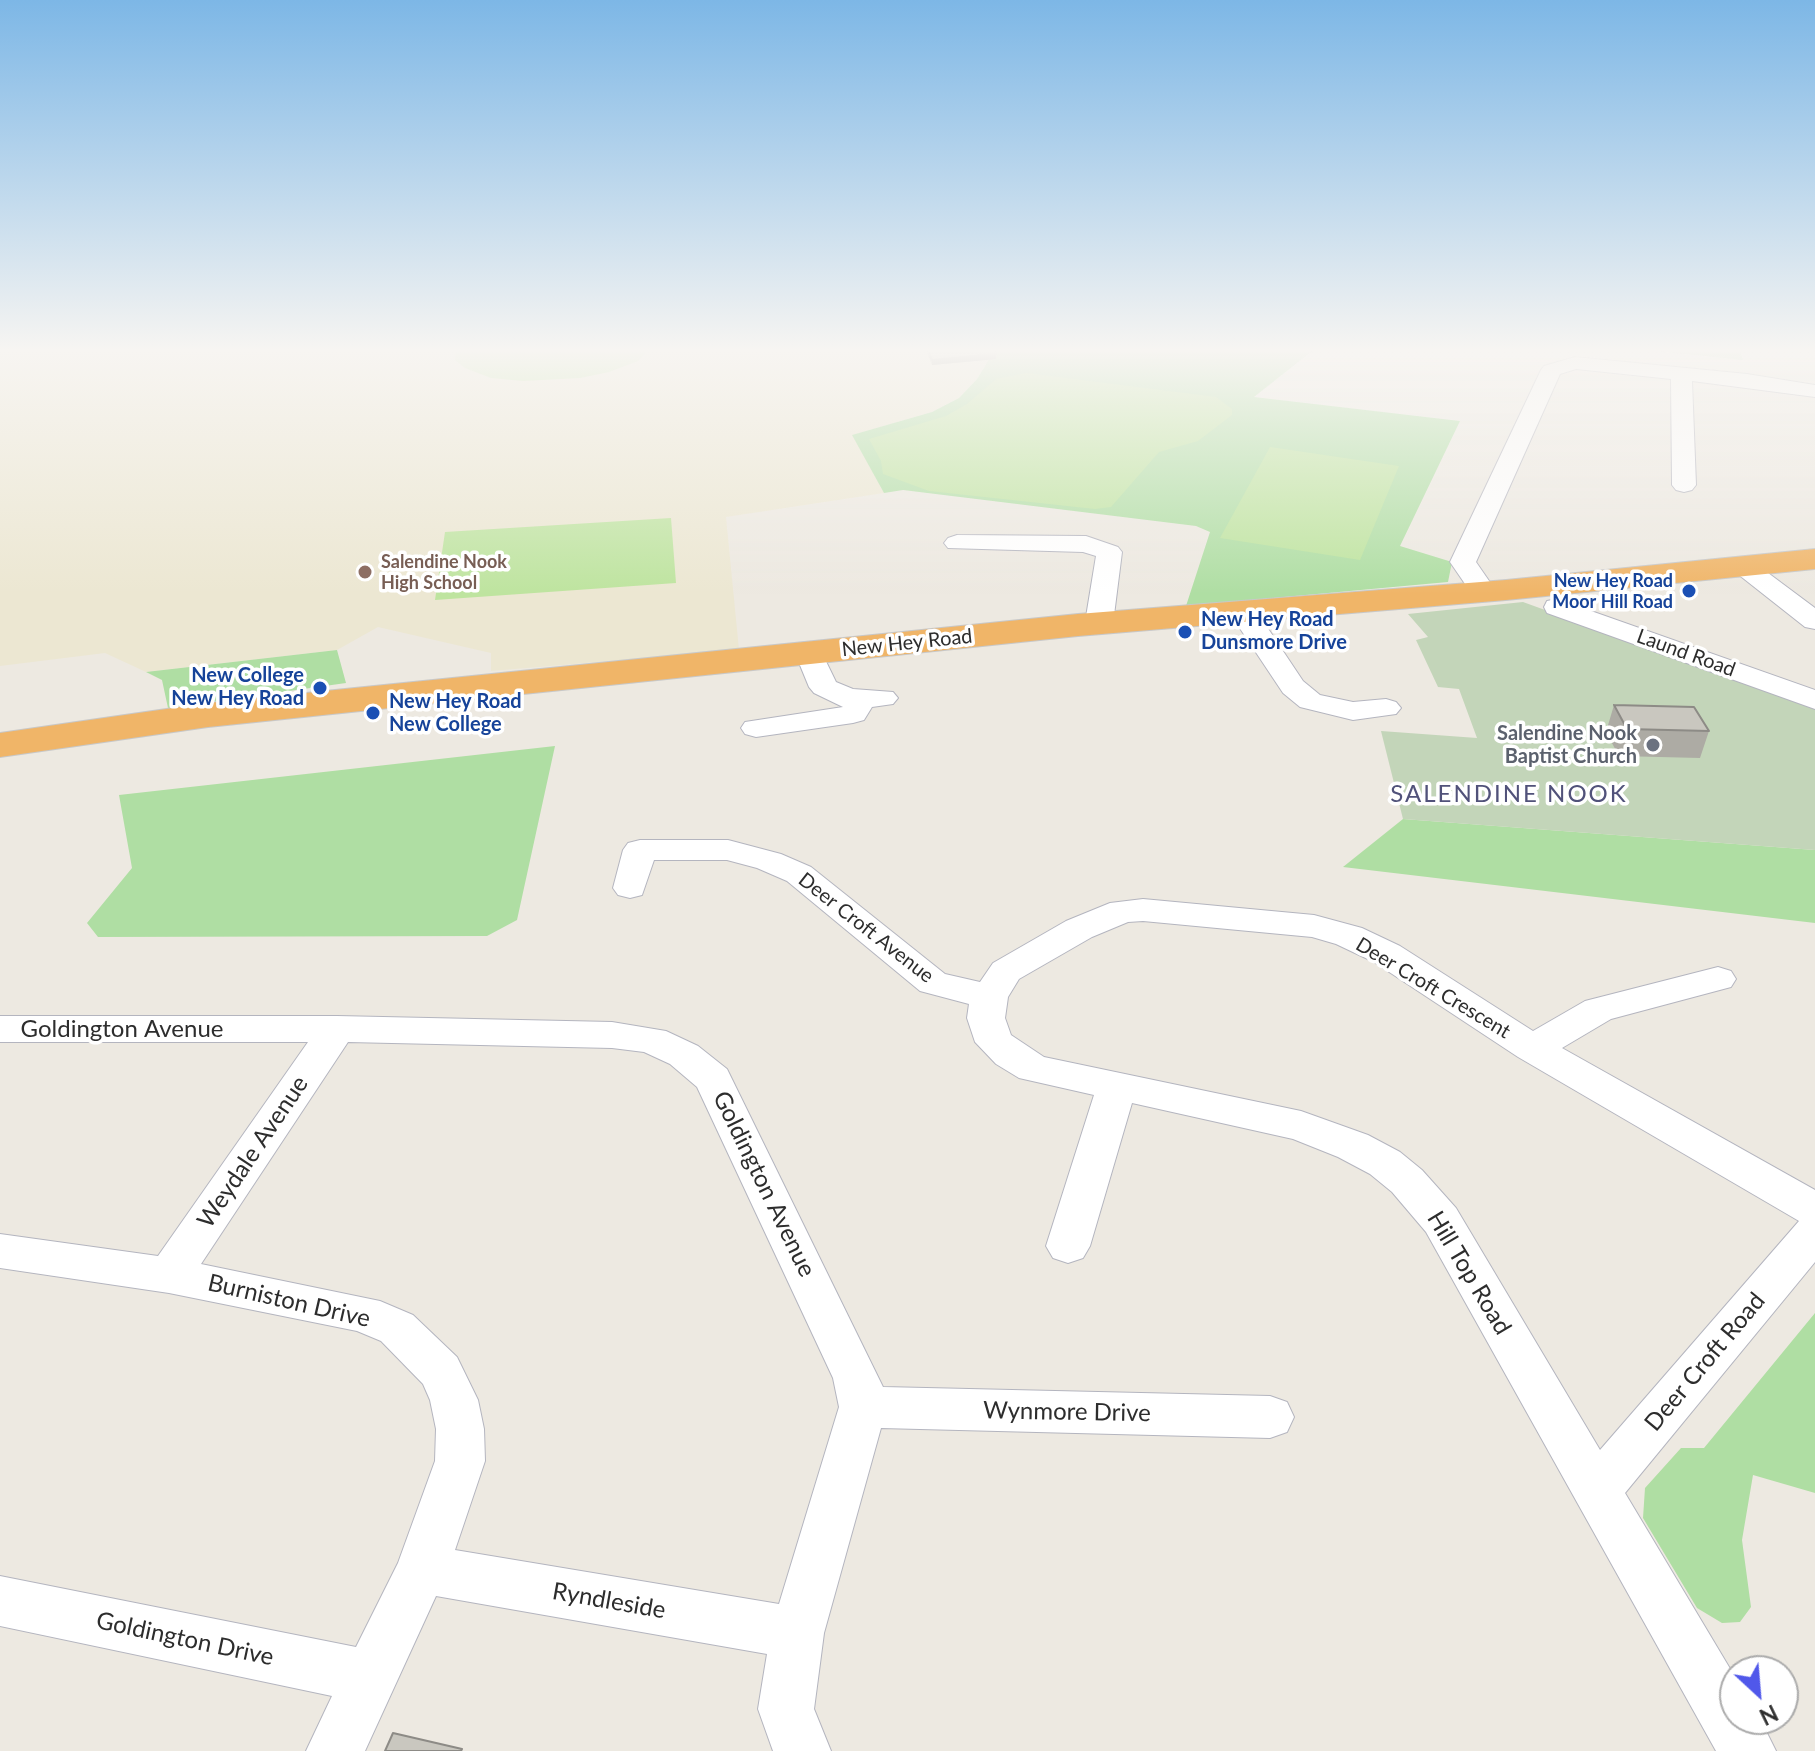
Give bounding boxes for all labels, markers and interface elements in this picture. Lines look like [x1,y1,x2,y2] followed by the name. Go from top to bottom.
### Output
[381,551,507,594] place label: Salendine Nook High School
[356,563,374,581] marker: Salendine Nook High School
[1552,570,1673,612] place label: New Hey Road Moor Hill Road
[1680,582,1698,600] marker: New Hey Road Moor Hill Road
[1201,608,1347,655] place label: New Hey Road Dunsmore Drive
[1176,623,1194,641] marker: New Hey Road Dunsmore Drive
[840,624,974,662] street label: New Hey Road
[1633,624,1739,682] street label: Laund Road
[171,664,304,711] place label: New College New Hey Road
[311,679,329,697] marker: New College New Hey Road
[389,690,522,737] place label: New Hey Road New College
[364,704,382,722] marker: New Hey Road New College
[1497,722,1637,769] place label: Salendine Nook Baptist Church
[1644,736,1662,754] marker: Salendine Nook Baptist Church
[1390,780,1628,808] district label: SALENDINE NOOK
[794,868,938,988] street label: Deer Croft Avenue
[1351,932,1515,1044] street label: Deer Croft Crescent
[21,1015,223,1043] street label: Goldington Avenue
[192,1070,314,1234] street label: Weydale Avenue
[707,1087,821,1281] street label: Goldington Avenue
[1421,1206,1517,1340] street label: Hill Top Road
[205,1268,373,1334] street label: Burniston Drive
[1639,1287,1771,1437] street label: Deer Croft Road
[983,1396,1151,1428] street label: Wynmore Drive
[550,1577,668,1625] street label: Ryndleside
[94,1606,276,1672] street label: Goldington Drive
[1719,1655,1799,1735] north arrow
[1755,1699,1782,1731] text: N

